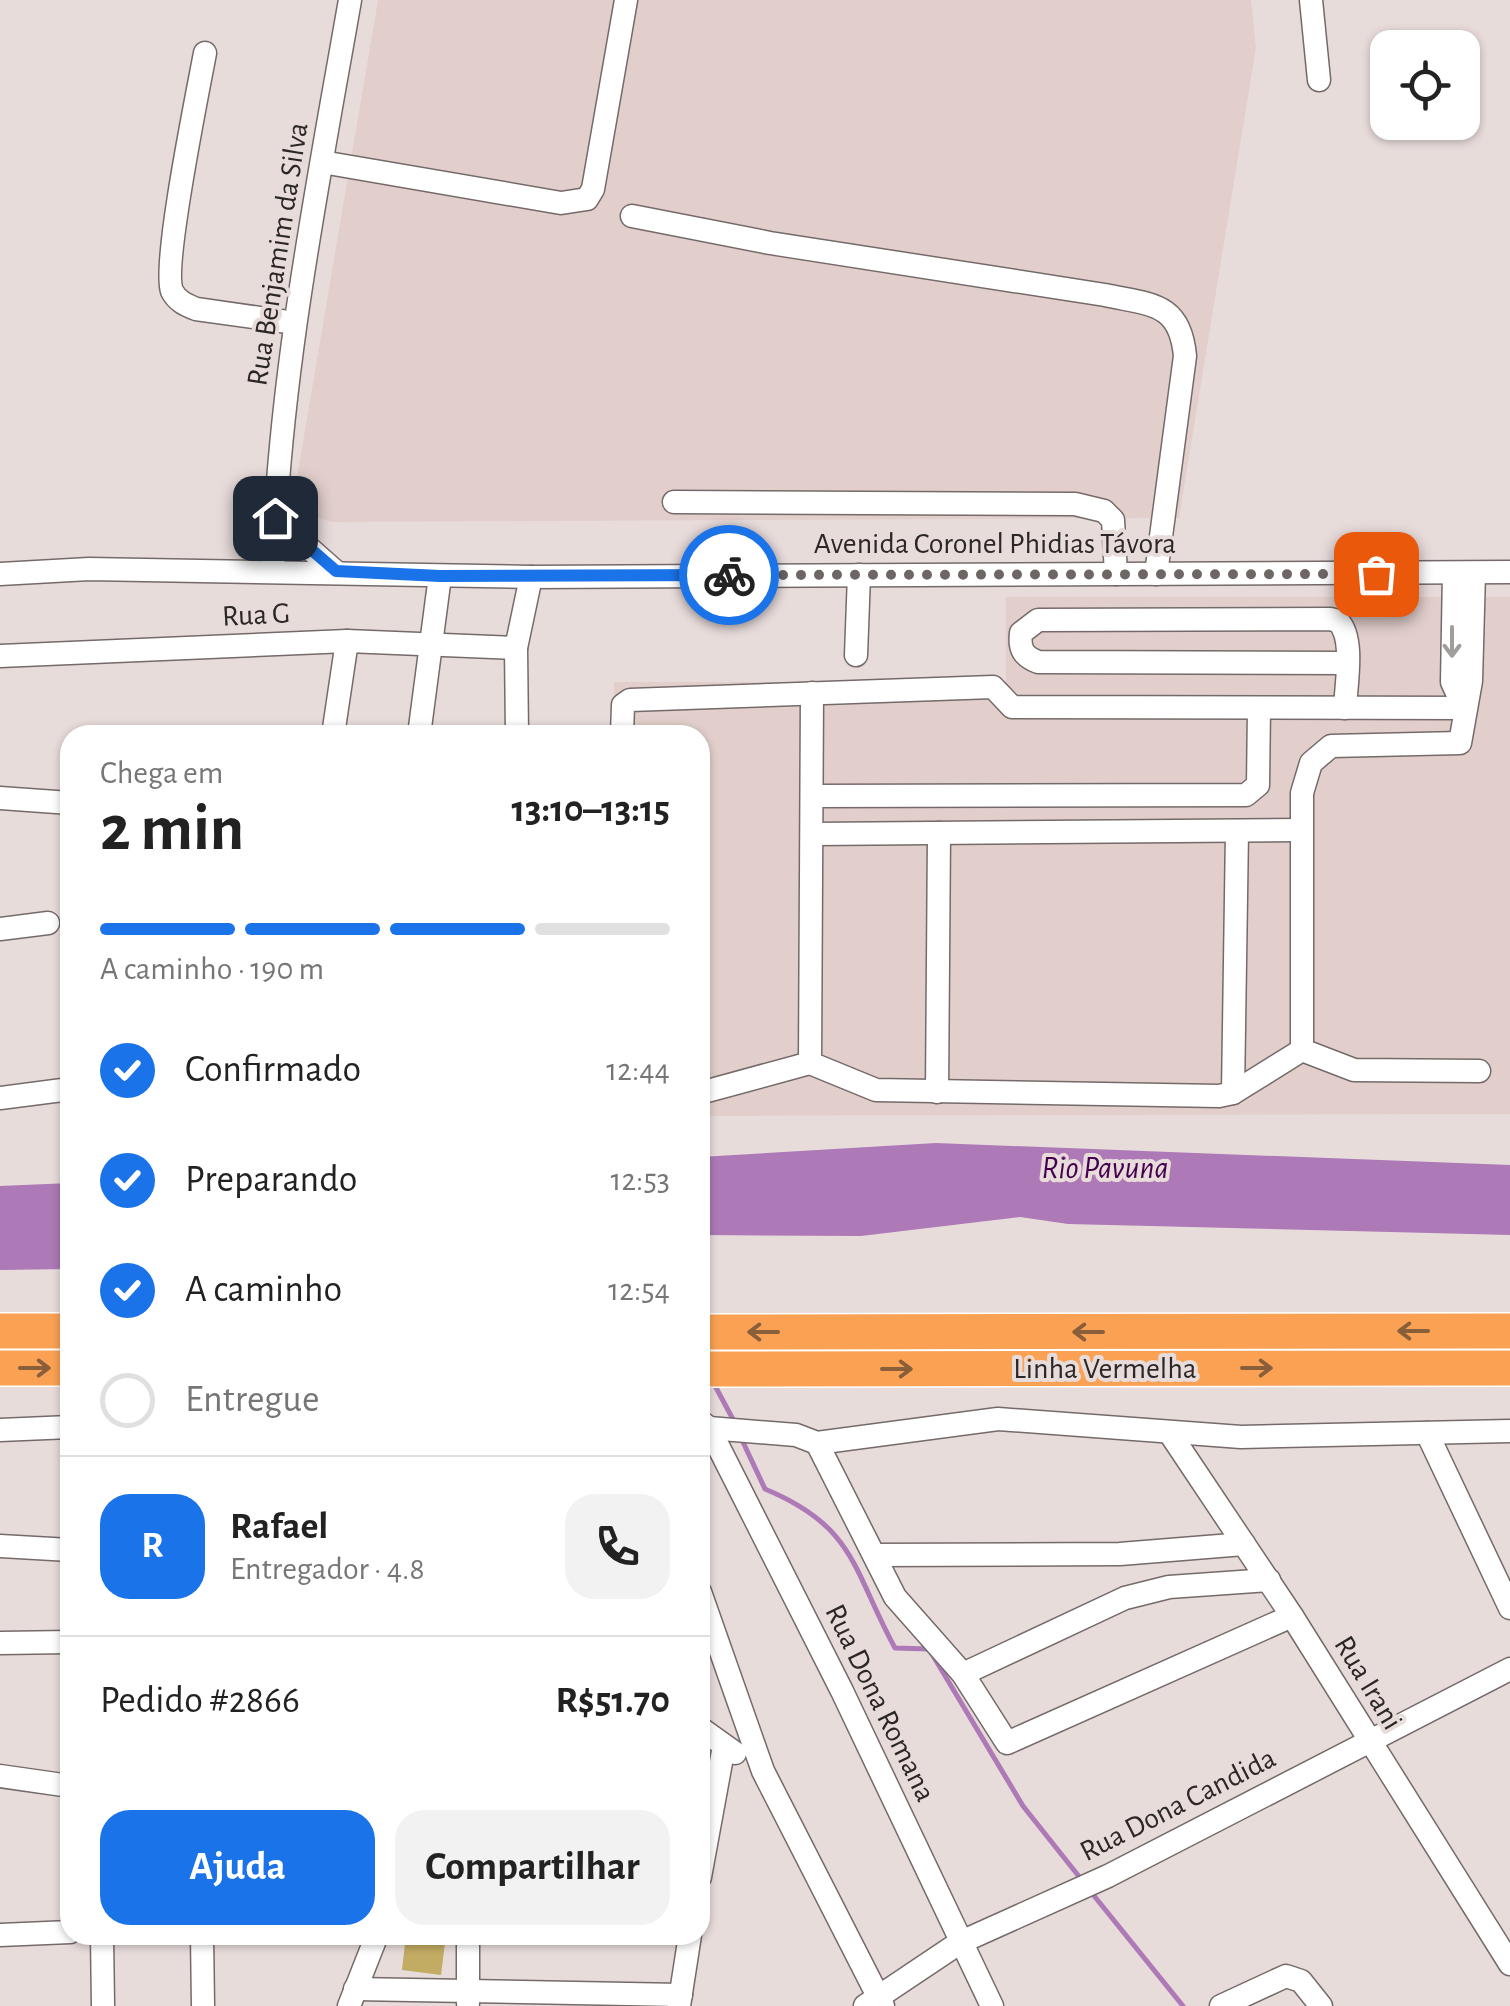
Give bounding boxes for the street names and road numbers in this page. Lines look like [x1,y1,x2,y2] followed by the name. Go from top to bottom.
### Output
[242,120,314,388] street label: Rua Benjamim da Silva
[814,529,1176,559] street label: Avenida Coronel Phidias Távora
[221,598,291,632] street label: Rua G
[1013,1354,1197,1384] street label: Linha Vermelha
[819,1600,941,1806] street label: Rua Dona Romana
[1328,1631,1408,1735] street label: Rua Irani
[1075,1743,1281,1867] street label: Rua Dona Candida

